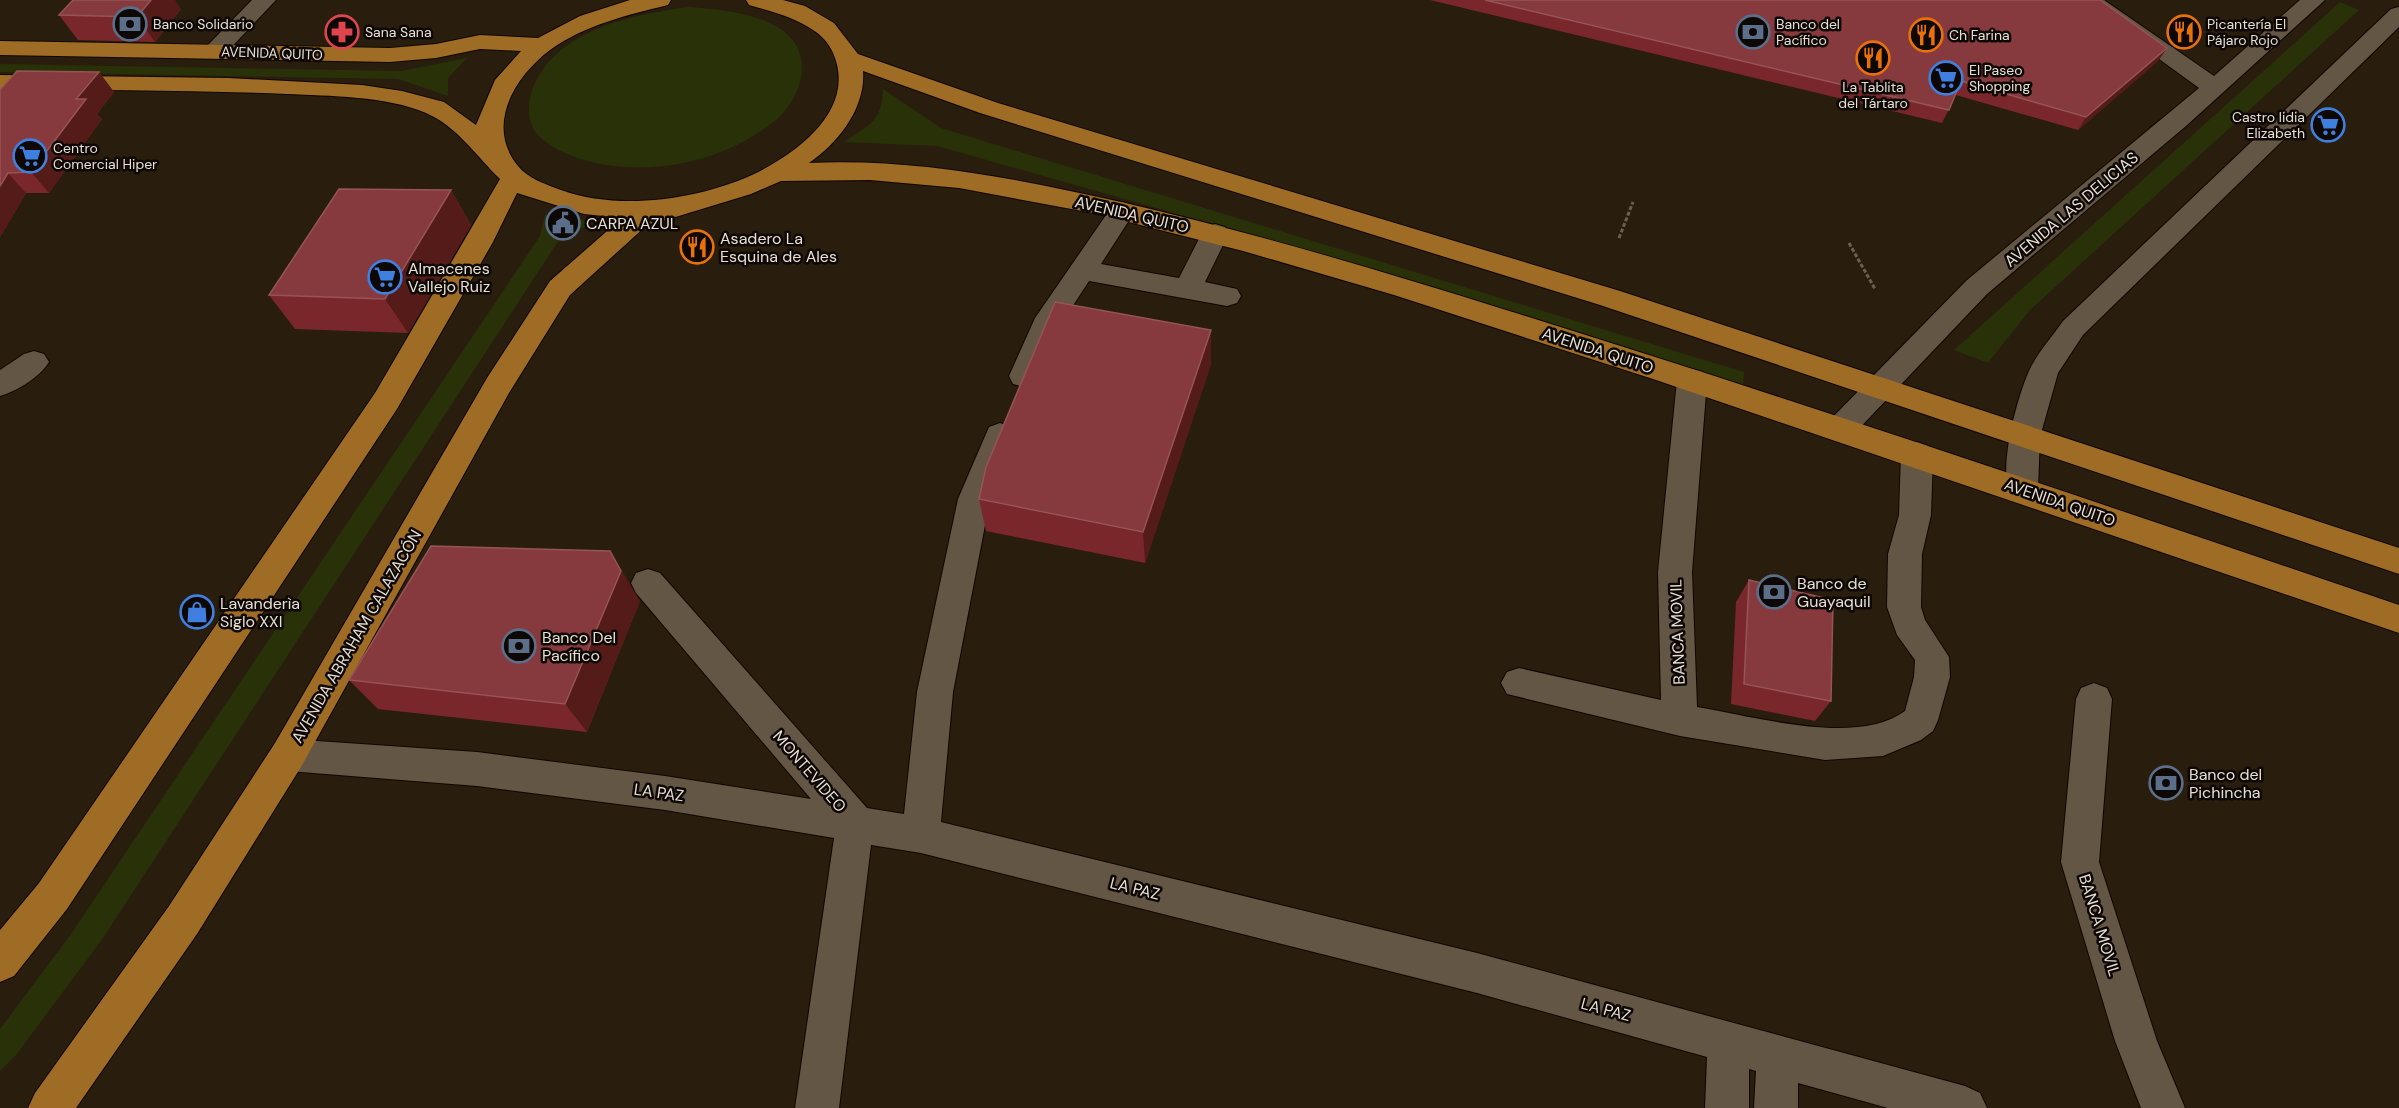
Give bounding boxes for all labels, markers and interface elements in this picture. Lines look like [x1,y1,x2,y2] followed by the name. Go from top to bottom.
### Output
[112,6,148,42] bank icon: Banco Solidario
[324,14,360,50] pharmacy icon: Sana Sana
[1735,14,1771,50] bank icon: Banco del Pacífico
[2166,14,2202,50] restaurant icon: Picantería El Pájaro Rojo
[153,15,253,33] place label: Banco Solidario
[1776,15,1840,49] place label: Banco del Pacífico
[2207,15,2286,49] place label: Picantería El Pájaro Rojo
[1908,17,1944,53] restaurant icon: Ch Farina
[365,23,432,41] place label: Sana Sana
[1949,26,2010,44] place label: Ch Farina
[1855,40,1891,76] restaurant icon: La Tablita del Tártaro
[221,42,323,64] street label: AVENIDA QUITO
[1928,60,1964,96] supermarket icon: El Paseo Shopping
[1969,61,2030,95] place label: El Paseo Shopping
[1838,78,1908,112] place label: La Tablita del Tártaro
[2310,107,2346,143] supermarket icon: Castro lidia Elizabeth
[2232,108,2305,142] place label: Castro lidia Elizabeth
[12,138,48,174] supermarket icon: Centro Comercial Hiper
[53,139,157,173] place label: Centro Comercial Hiper
[2000,147,2143,272] street label: AVENIDA LAS DELICIAS
[1073,191,1191,238] street label: AVENIDA QUITO
[545,205,581,241] public building icon: CARPA AZUL
[586,213,678,234] place label: CARPA AZUL
[720,228,837,267] place label: Asadero La Esquina de Ales
[679,229,715,265] restaurant icon: Asadero La Esquina de Ales
[408,258,490,297] place label: Almacenes Vallejo Ruiz
[367,259,403,295] supermarket icon: Almacenes Vallejo Ruiz
[1539,323,1656,378] street label: AVENIDA QUITO
[2002,474,2118,531] street label: AVENIDA QUITO
[287,526,426,747] street label: AVENIDA ABRAHAM CALAZACÓN
[1797,573,1870,612] place label: Banco de Guayaquil
[1756,574,1792,610] bank icon: Banco de Guayaquil
[1665,579,1690,685] street label: BANCA MOVIL
[220,593,300,632] place label: Lavanderìa Siglo XXI
[179,594,215,630] shop icon: Lavanderìa Siglo XXI
[542,627,616,666] place label: Banco Del Pacífico
[501,628,537,664] bank icon: Banco Del Pacífico
[768,726,851,817] street label: MONTEVIDEO
[2189,764,2262,803] place label: Banco del Pichincha
[2148,765,2184,801] bank icon: Banco del Pichincha
[632,779,685,806] street label: LA PAZ
[1108,872,1162,905] street label: LA PAZ
[2074,872,2125,979] street label: BANCA MOVIL
[1579,993,1633,1026] street label: LA PAZ

